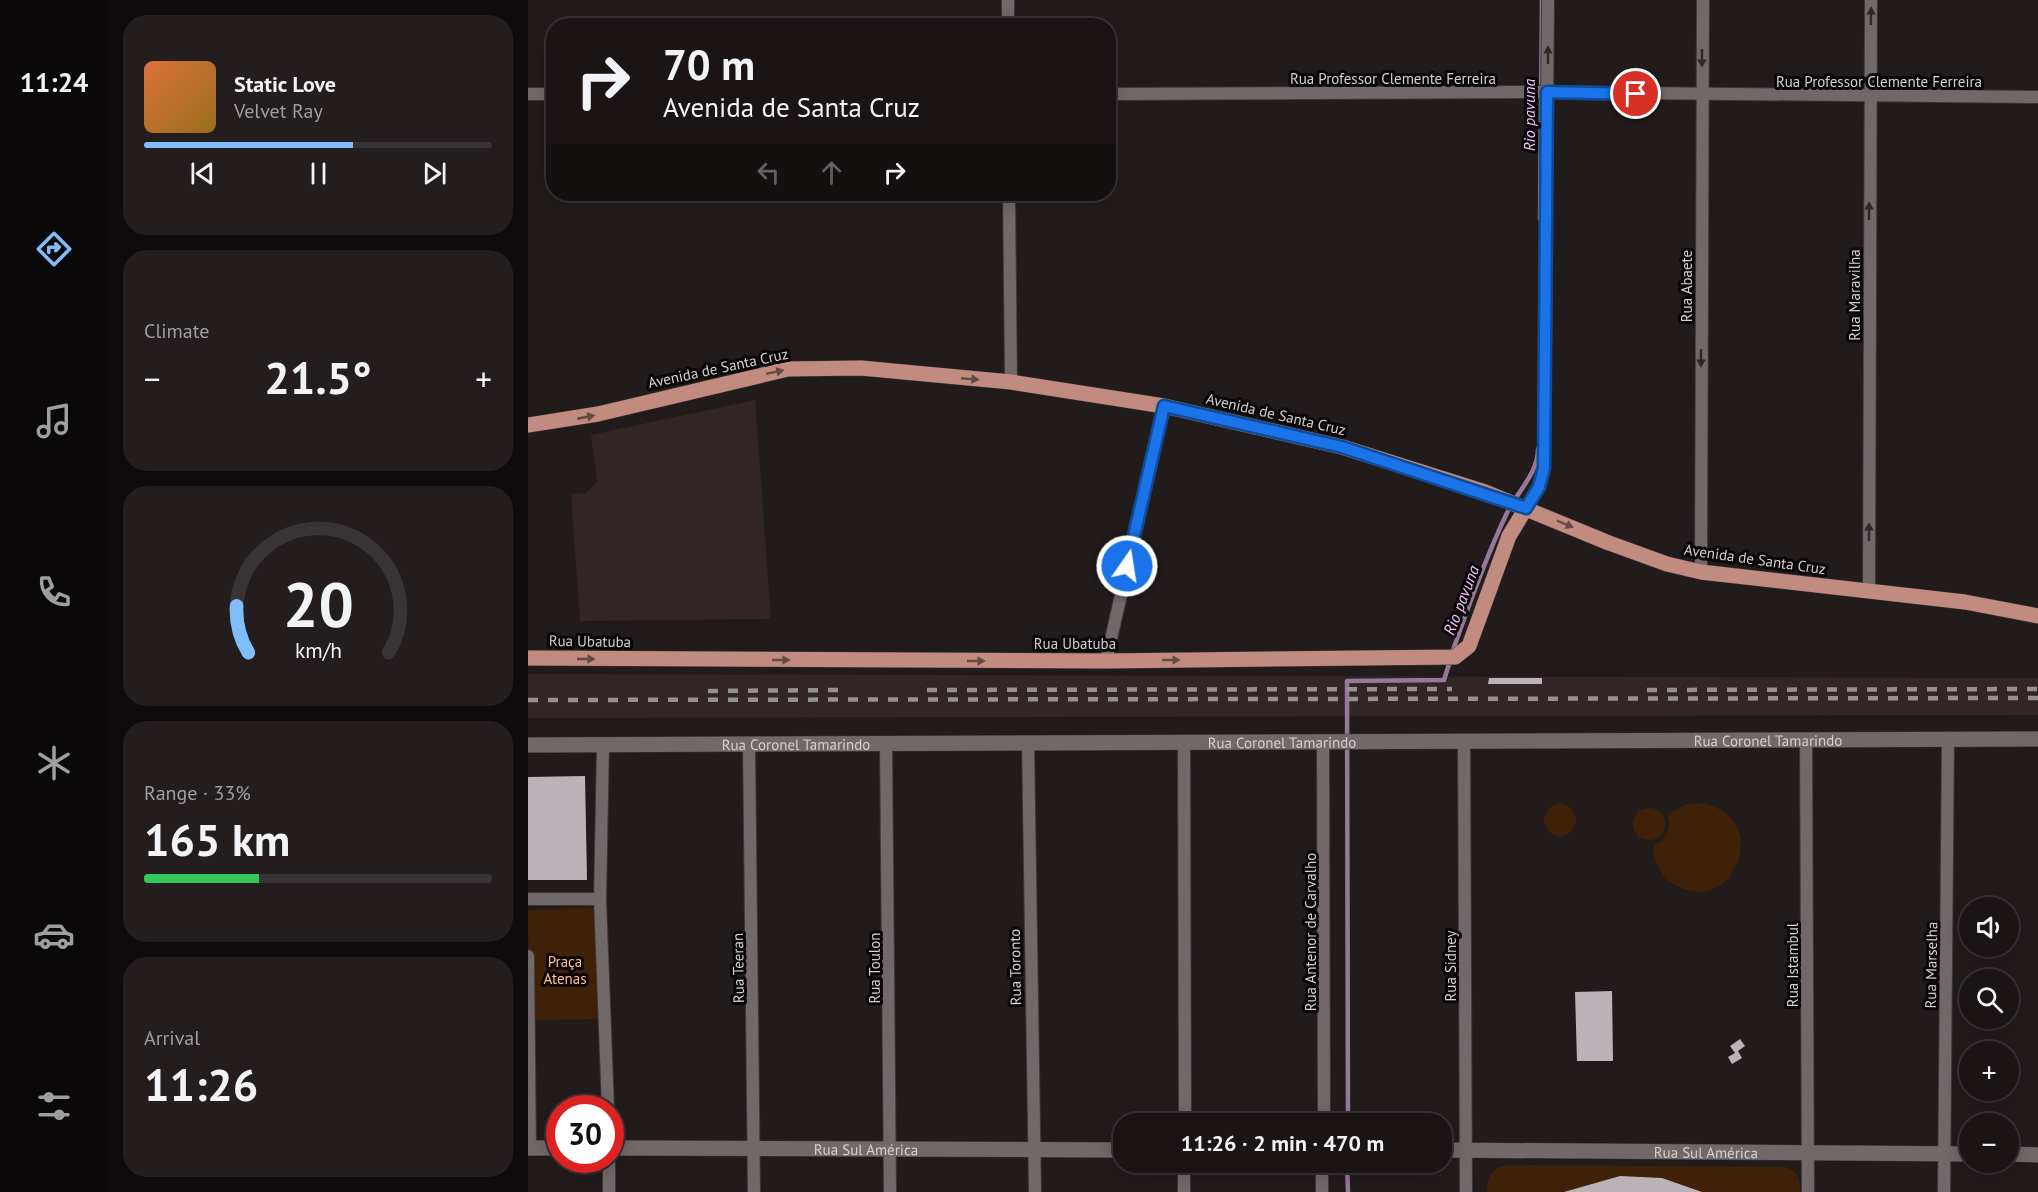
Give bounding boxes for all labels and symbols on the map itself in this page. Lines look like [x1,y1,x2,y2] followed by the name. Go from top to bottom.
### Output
[1866,7,1876,26] one-way arrow
[1543,45,1552,64] one-way arrow
[1697,49,1707,68] one-way arrow
[1610,68,1661,119] pin
[1290,69,1496,88] street label: Rua Professor Clemente Ferreira
[1776,72,1982,91] street label: Rua Professor Clemente Ferreira
[1519,78,1539,151] water label: Rio pavuna
[1864,202,1874,221] one-way arrow
[1845,249,1864,341] street label: Rua Maravilha
[1677,250,1696,322] street label: Rua Abaete
[646,344,790,392] street label: Avenida de Santa Cruz
[1696,349,1706,368] one-way arrow
[766,366,785,376] one-way arrow
[960,374,979,384] one-way arrow
[1204,389,1348,439] street label: Avenida de Santa Cruz
[577,412,596,421] one-way arrow
[1556,519,1574,529] one-way arrow
[1864,523,1874,542] one-way arrow
[1095,534,1159,598] position arrow
[1683,540,1827,578] street label: Avenida de Santa Cruz
[1439,562,1483,637] water label: Rio pavuna
[549,631,631,651] street label: Rua Ubatuba
[1034,634,1116,653] street label: Rua Ubatuba
[577,654,596,664] one-way arrow
[772,655,791,665] one-way arrow
[1162,655,1181,665] one-way arrow
[967,656,986,666] one-way arrow
[1694,730,1842,750] street label: Rua Coronel Tamarindo
[1208,732,1356,752] street label: Rua Coronel Tamarindo
[722,734,870,754] street label: Rua Coronel Tamarindo
[1301,853,1320,1011] street label: Rua Antenor de Carvalho
[1783,922,1802,1007] street label: Rua Istambul
[1921,922,1941,1008] street label: Rua Marselha
[1005,929,1025,1005] street label: Rua Toronto
[1441,931,1460,1001] street label: Rua Sidney
[728,933,748,1003] street label: Rua Teeran
[865,933,884,1004] street label: Rua Toulon
[543,952,587,988] park label: Praça Atenas
[546,1095,624,1173] speed limit sign: 30
[814,1139,918,1159] street label: Rua Sul América
[1654,1142,1758,1162] street label: Rua Sul América

